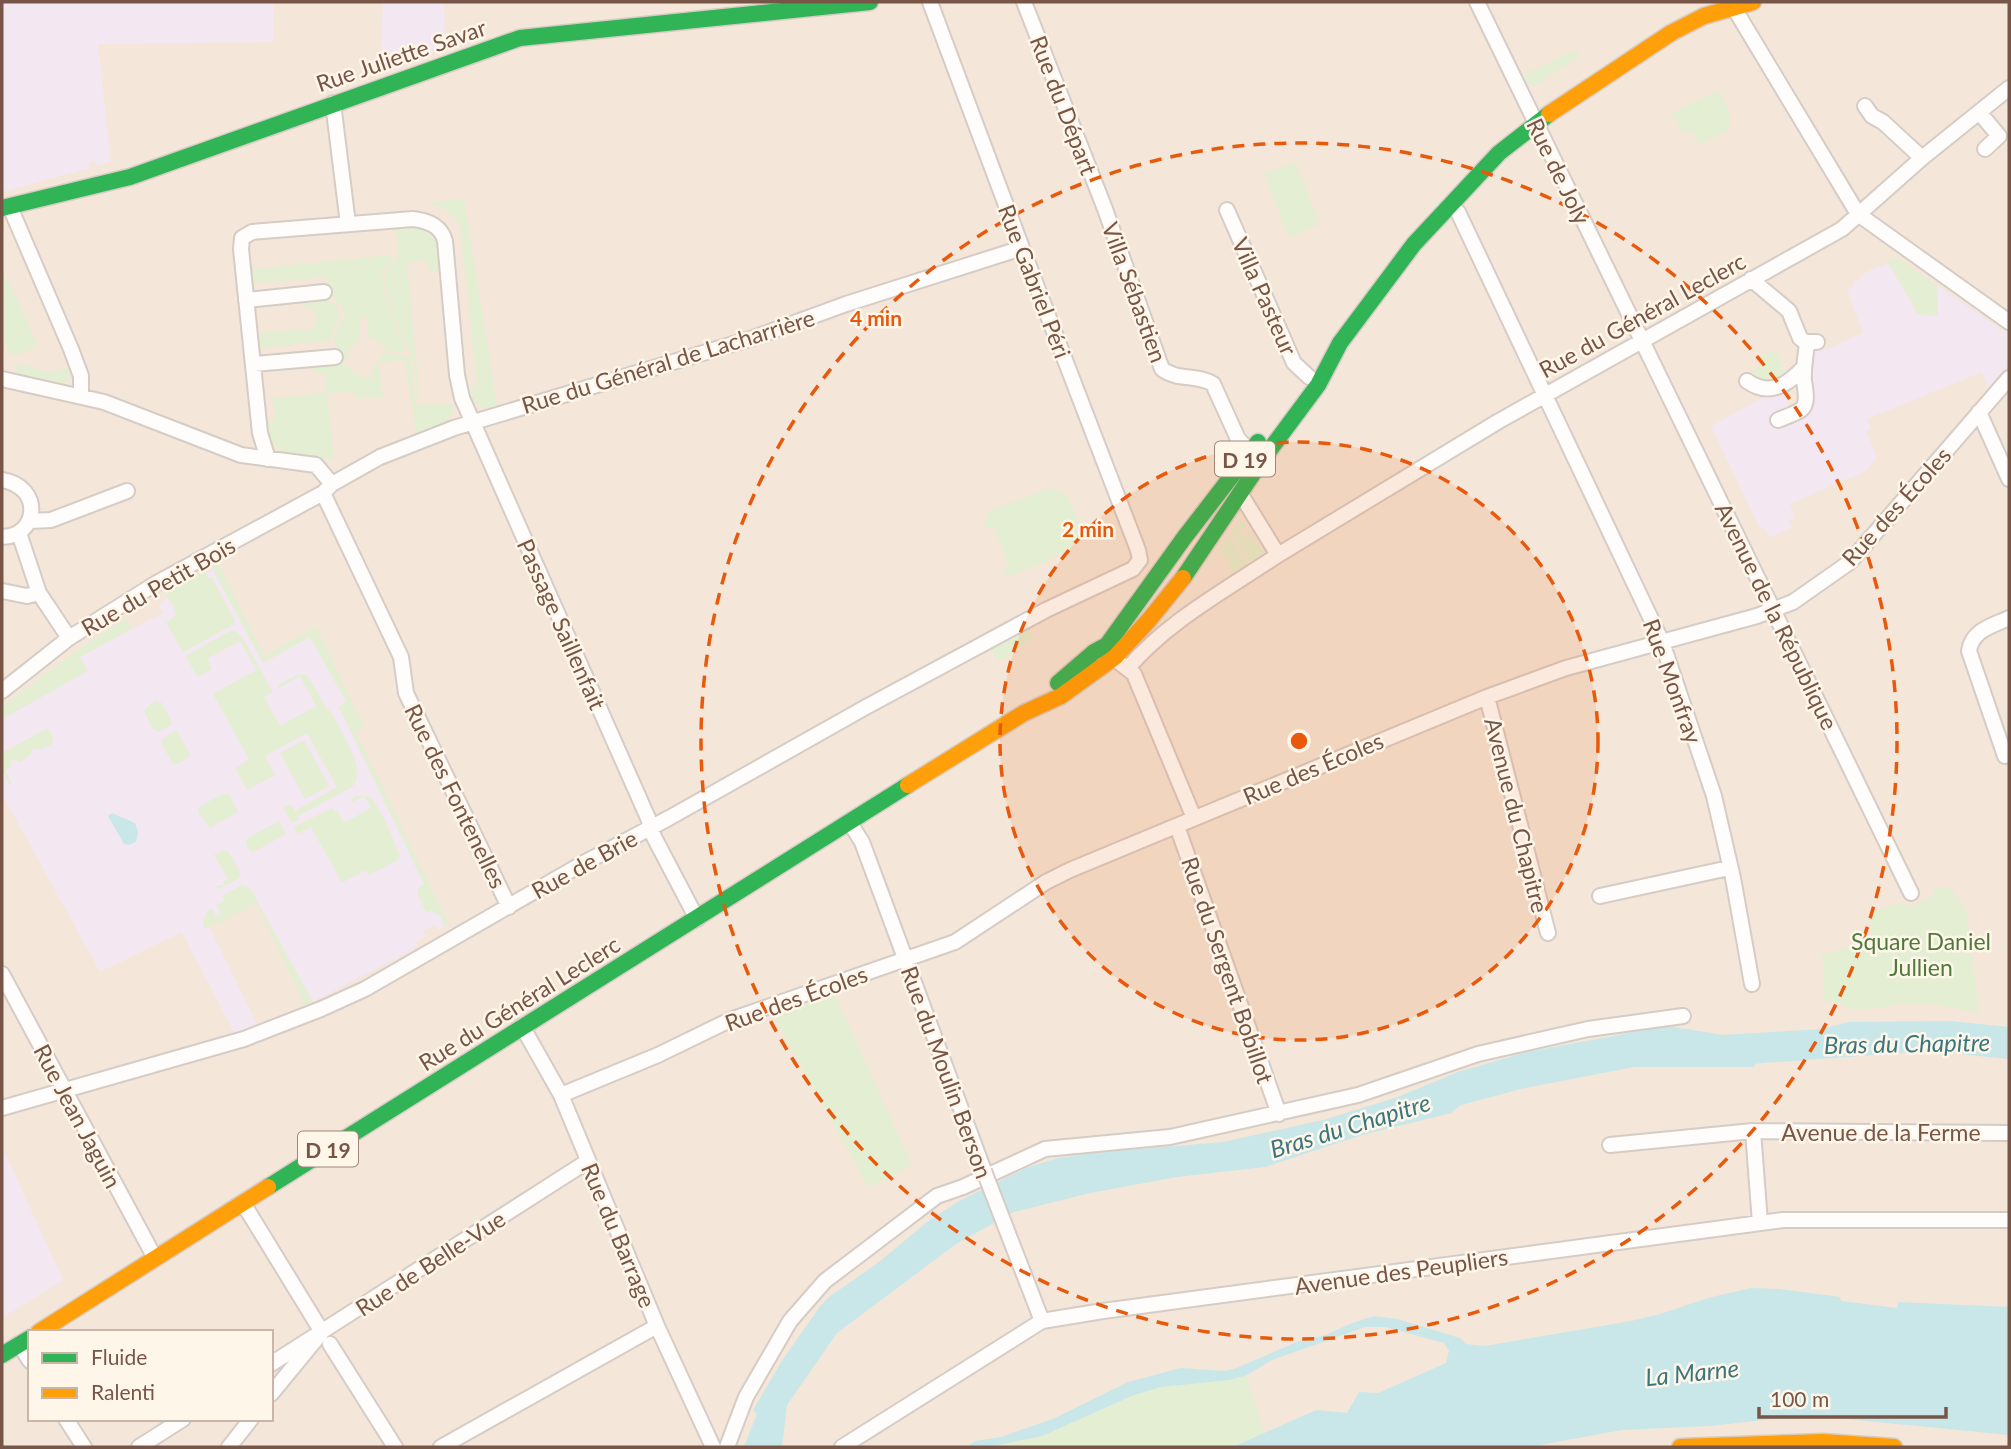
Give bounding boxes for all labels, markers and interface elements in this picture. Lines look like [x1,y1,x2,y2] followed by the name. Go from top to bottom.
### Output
[312,13,490,97] street label: Rue Juliette Savar
[1025,31,1104,179] street label: Rue du Départ
[1521,113,1597,229] street label: Rue de Joly
[993,200,1077,362] street label: Rue Gabriel Péri
[1097,218,1173,366] street label: Villa Sébastien
[1227,233,1304,360] street label: Villa Pasteur
[1534,247,1750,383] street label: Rue du Général Leclerc
[518,303,818,419] street label: Rue du Général de Lacharrière
[850,305,902,330] text: 4 min
[1835,441,1957,571] street label: Rue des Écoles
[1215,442,1275,476] road number: D 19
[1710,498,1844,734] street label: Avenue de la République
[1062,516,1114,541] text: 2 min
[76,531,240,641] street label: Rue du Petit Bois
[512,534,613,714] street label: Passage Saillenfait
[1637,615,1709,747] street label: Rue Monfray
[399,699,513,893] street label: Rue des Fontenelles
[1479,715,1555,915] street label: Avenue du Chapitre
[1239,726,1387,810] street label: Rue des Écoles
[1287,729,1311,753] centre of rings
[526,824,642,904] street label: Rue de Brie
[1176,853,1280,1088] street label: Rue du Sergent Bobillot
[1851,927,1991,981] park label: Square Daniel Jullien
[413,930,625,1076] street label: Rue du Général Leclerc
[721,959,871,1037] street label: Rue des Écoles
[896,962,998,1182] street label: Rue du Moulin Berson
[1824,1027,1990,1059] water label: Bras du Chapitre
[28,1039,128,1193] street label: Rue Jean Jaguin
[1266,1087,1434,1163] water label: Bras du Chapitre
[1781,1118,1981,1146] street label: Avenue de la Ferme
[298,1132,358,1166] road number: D 19
[576,1158,662,1312] street label: Rue du Barrage
[350,1204,510,1322] street label: Rue de Belle-Vue
[1292,1242,1510,1300] street label: Avenue des Peupliers
[28,1330,273,1421] legend
[91,1344,147,1369] text: Fluide
[1644,1353,1740,1391] water label: La Marne
[1759,1376,1946,1420] scale bar
[91,1379,155,1404] text: Ralenti
[1770,1386,1829,1411] text: 100 m

